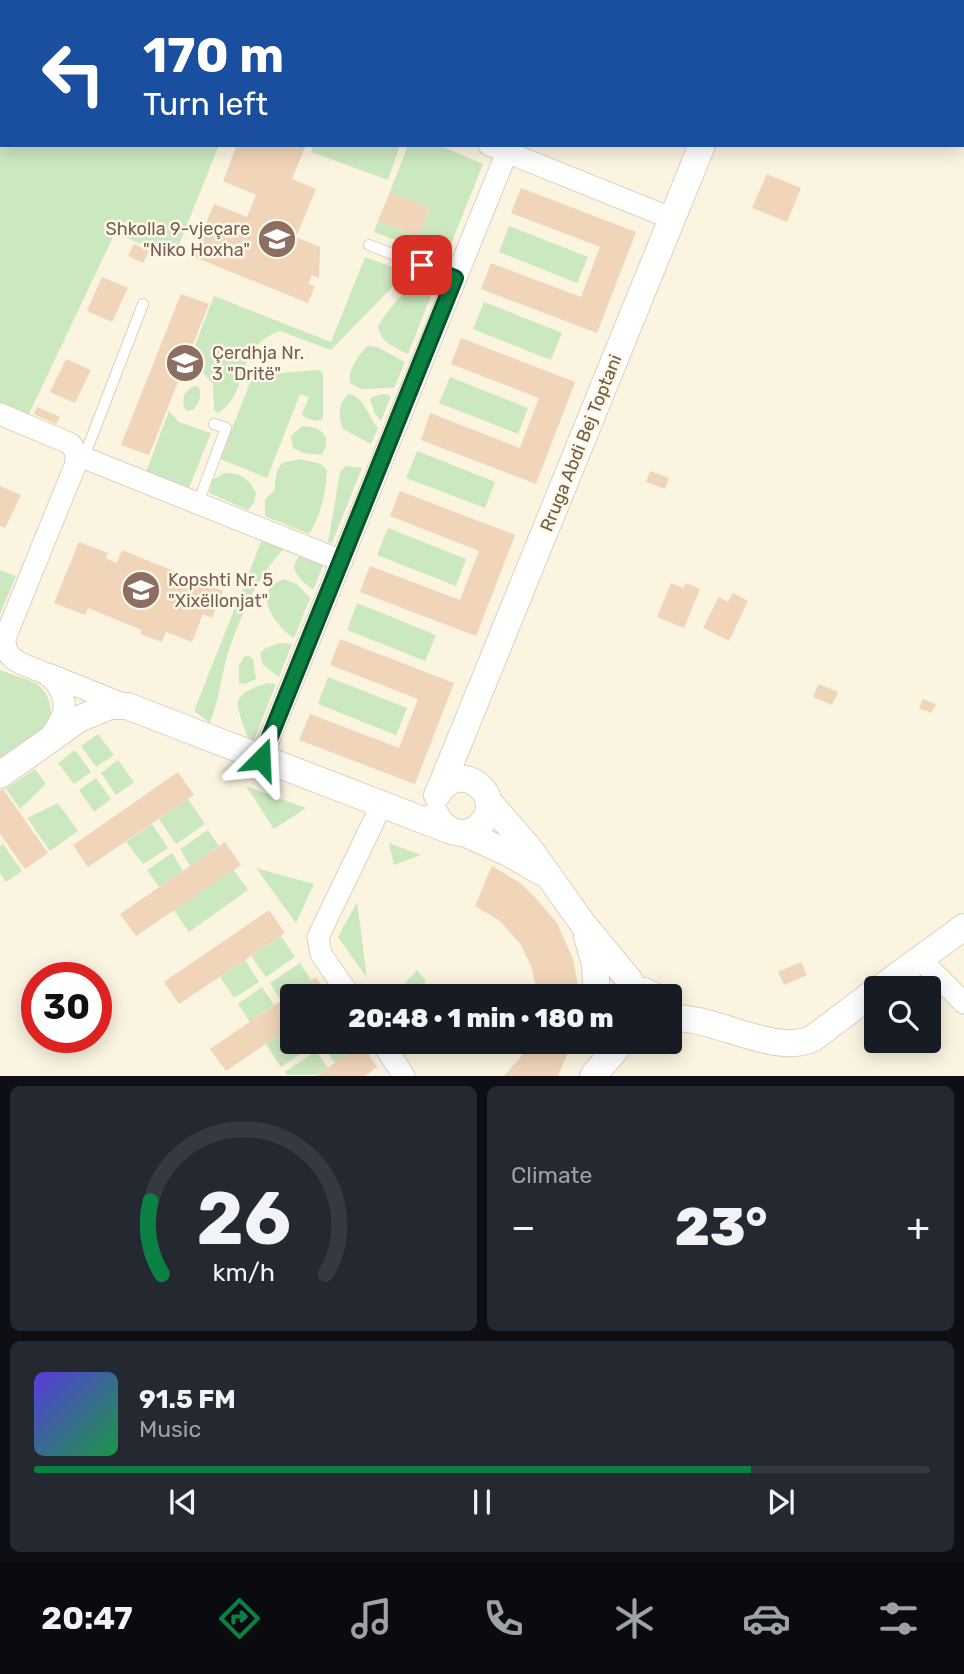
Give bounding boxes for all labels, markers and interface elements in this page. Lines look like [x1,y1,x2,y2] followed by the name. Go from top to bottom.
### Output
[143,26,284,84] text: 170 m
[28,28,119,119] icon: left
[143,85,268,123] text: Turn left
[106,218,250,261] place label: Shkolla 9-vjeçare "Niko Hoxha"
[256,218,298,260] school or university icon: Shkolla 9-vjeçare "Niko Hoxha"
[392,235,452,295] pin
[403,246,441,284] icon: arrive
[164,342,206,384] school or university icon: Çerdhja Nr. 3 "Dritë"
[212,342,304,385] place label: Çerdhja Nr. 3 "Dritë"
[535,351,627,535] street label: Rruga Abdi Bej Toptani
[120,569,162,611] school or university icon: Kopshti Nr. 5 "Xixëllonjat"
[168,569,273,612] place label: Kopshti Nr. 5 "Xixëllonjat"
[224,722,298,796] position arrow
[21,962,112,1053] speed limit sign: 30
[864,976,941,1053] map controls
[864,976,941,1053] button: search
[348,1003,614,1034] text: 20:48 · 1 min · 180 m
[511,1161,592,1189] text: Climate
[196,1177,291,1263] text: 26
[675,1196,767,1258] text: 23°
[511,1204,536,1250] text: −
[906,1204,930,1250] text: +
[212,1258,275,1287] text: km/h
[139,1384,236,1415] text: 91.5 FM
[139,1415,201,1443] text: Music
[164,1483,202,1521] icon: previous
[463,1483,501,1521] icon: pause
[762,1483,800,1521] icon: next
[215,1594,264,1643] icon: directions
[347,1594,396,1643] icon: music
[479,1594,528,1643] icon: phone
[610,1594,659,1643] icon: climate
[742,1594,791,1643] icon: car
[874,1594,923,1643] icon: filters
[41,1599,133,1637] text: 20:47

